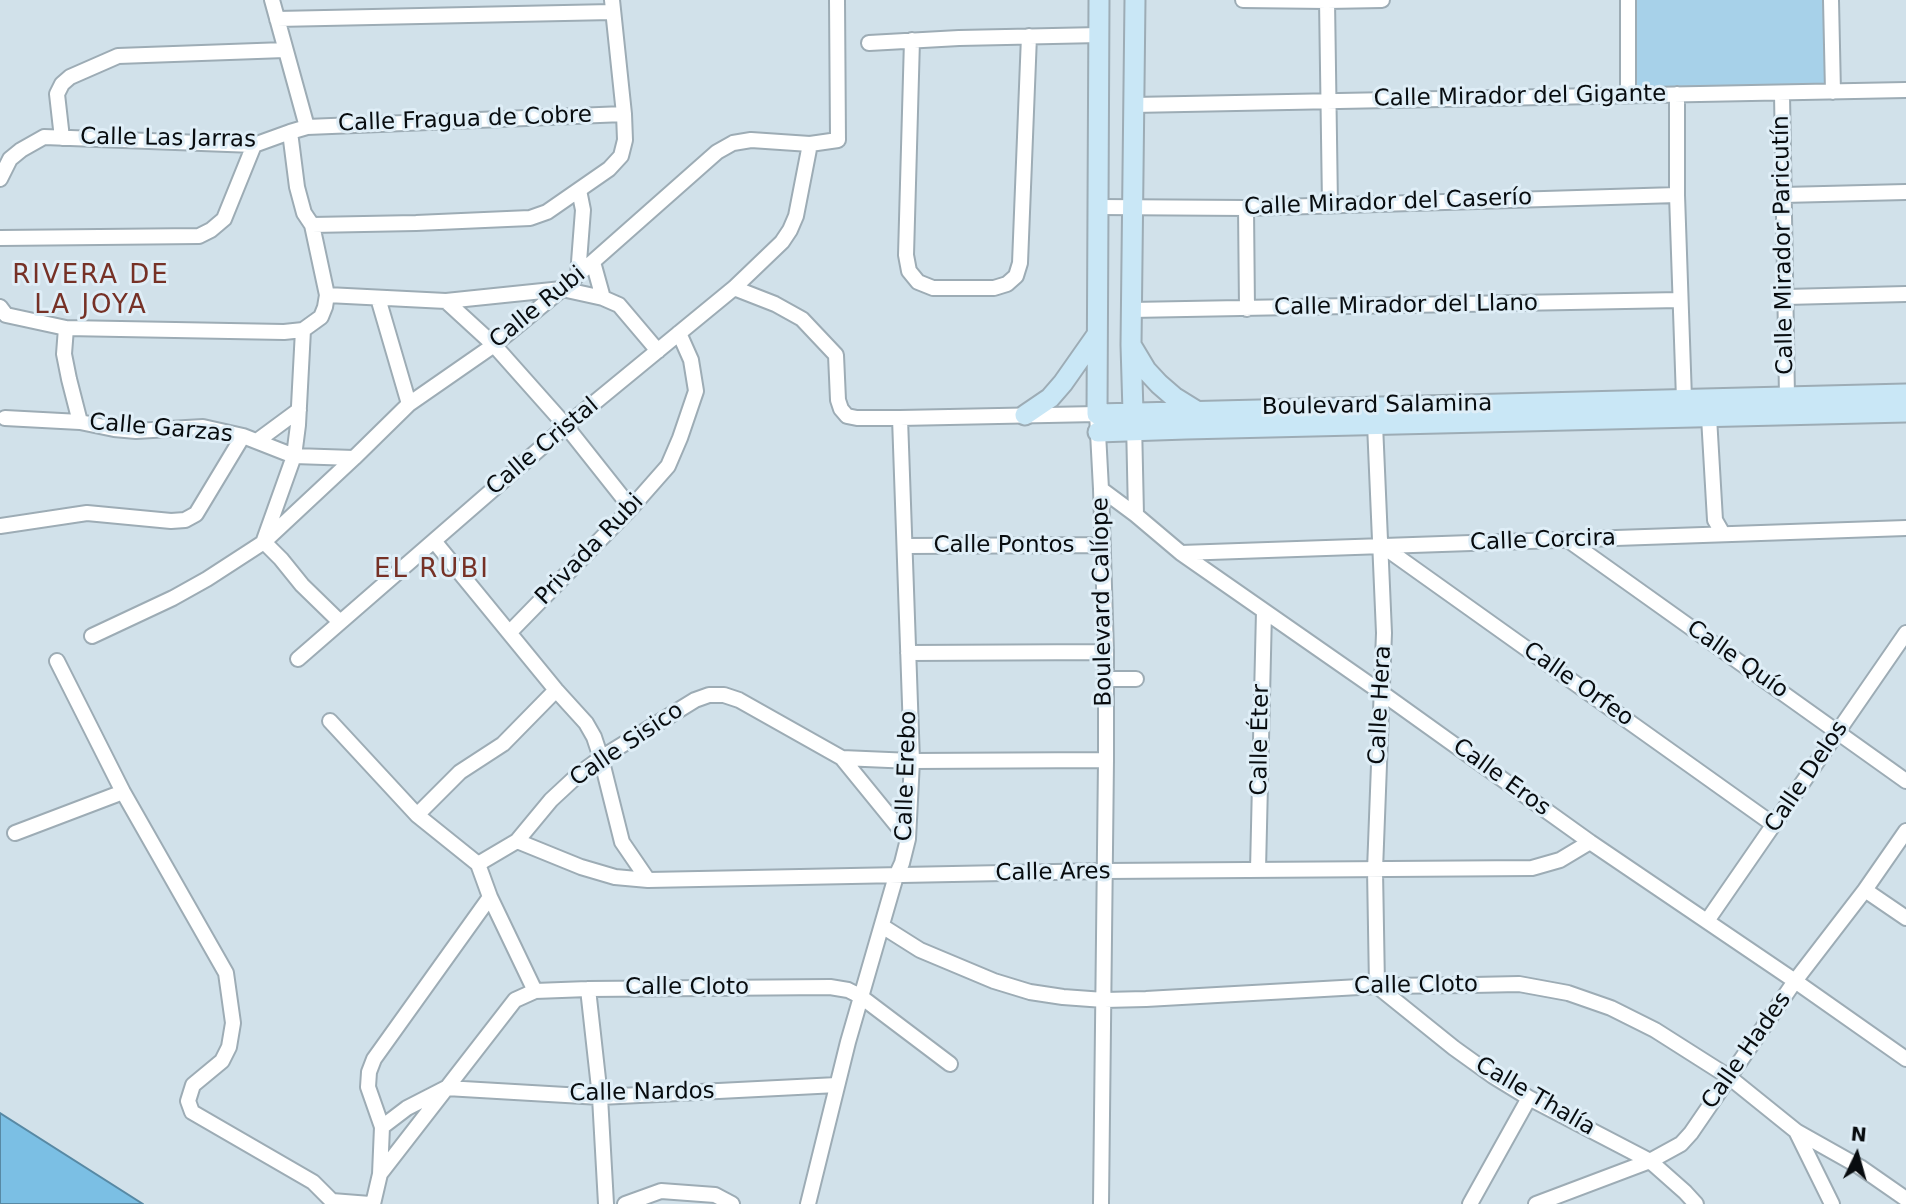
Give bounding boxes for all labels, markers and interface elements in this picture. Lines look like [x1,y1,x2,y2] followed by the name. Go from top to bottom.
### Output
[1373,81,1667,113] street label: Calle Mirador del Gigante
[338,102,592,138] street label: Calle Fragua de Cobre
[1768,115,1800,375] street label: Calle Mirador Paricutín
[80,124,256,154] street label: Calle Las Jarras
[1243,184,1533,222] street label: Calle Mirador del Caserío
[13,260,169,322] district label: RIVERA DE LA JOYA
[485,261,591,355] street label: Calle Rubi
[1274,290,1538,322] street label: Calle Mirador del Llano
[1262,390,1492,422] street label: Boulevard Salamina
[481,392,605,502] street label: Calle Cristal
[88,409,234,449] street label: Calle Garzas
[530,489,650,611] street label: Privada Rubi
[1087,497,1119,707] street label: Boulevard Calíope
[1470,525,1616,557] street label: Calle Corcira
[933,532,1075,560] street label: Calle Pontos
[375,554,489,586] district label: EL RUBI
[1681,615,1793,705] street label: Calle Quío
[1518,637,1638,733] street label: Calle Orfeo
[1364,645,1398,765] street label: Calle Hera
[1246,684,1276,796] street label: Calle Éter
[565,697,689,793] street label: Calle Sisico
[891,710,923,842] street label: Calle Erebo
[1760,716,1854,838] street label: Calle Delos
[1447,733,1555,823] street label: Calle Eros
[995,858,1111,888] street label: Calle Ares
[1354,971,1478,1001] street label: Calle Cloto
[625,974,749,1002] street label: Calle Cloto
[1697,987,1797,1115] street label: Calle Hades
[1470,1052,1600,1142] street label: Calle Thalía
[569,1078,715,1108] street label: Calle Nardos
[1822,1120,1892,1190] north arrow
[1850,1122,1868,1146] text: N

